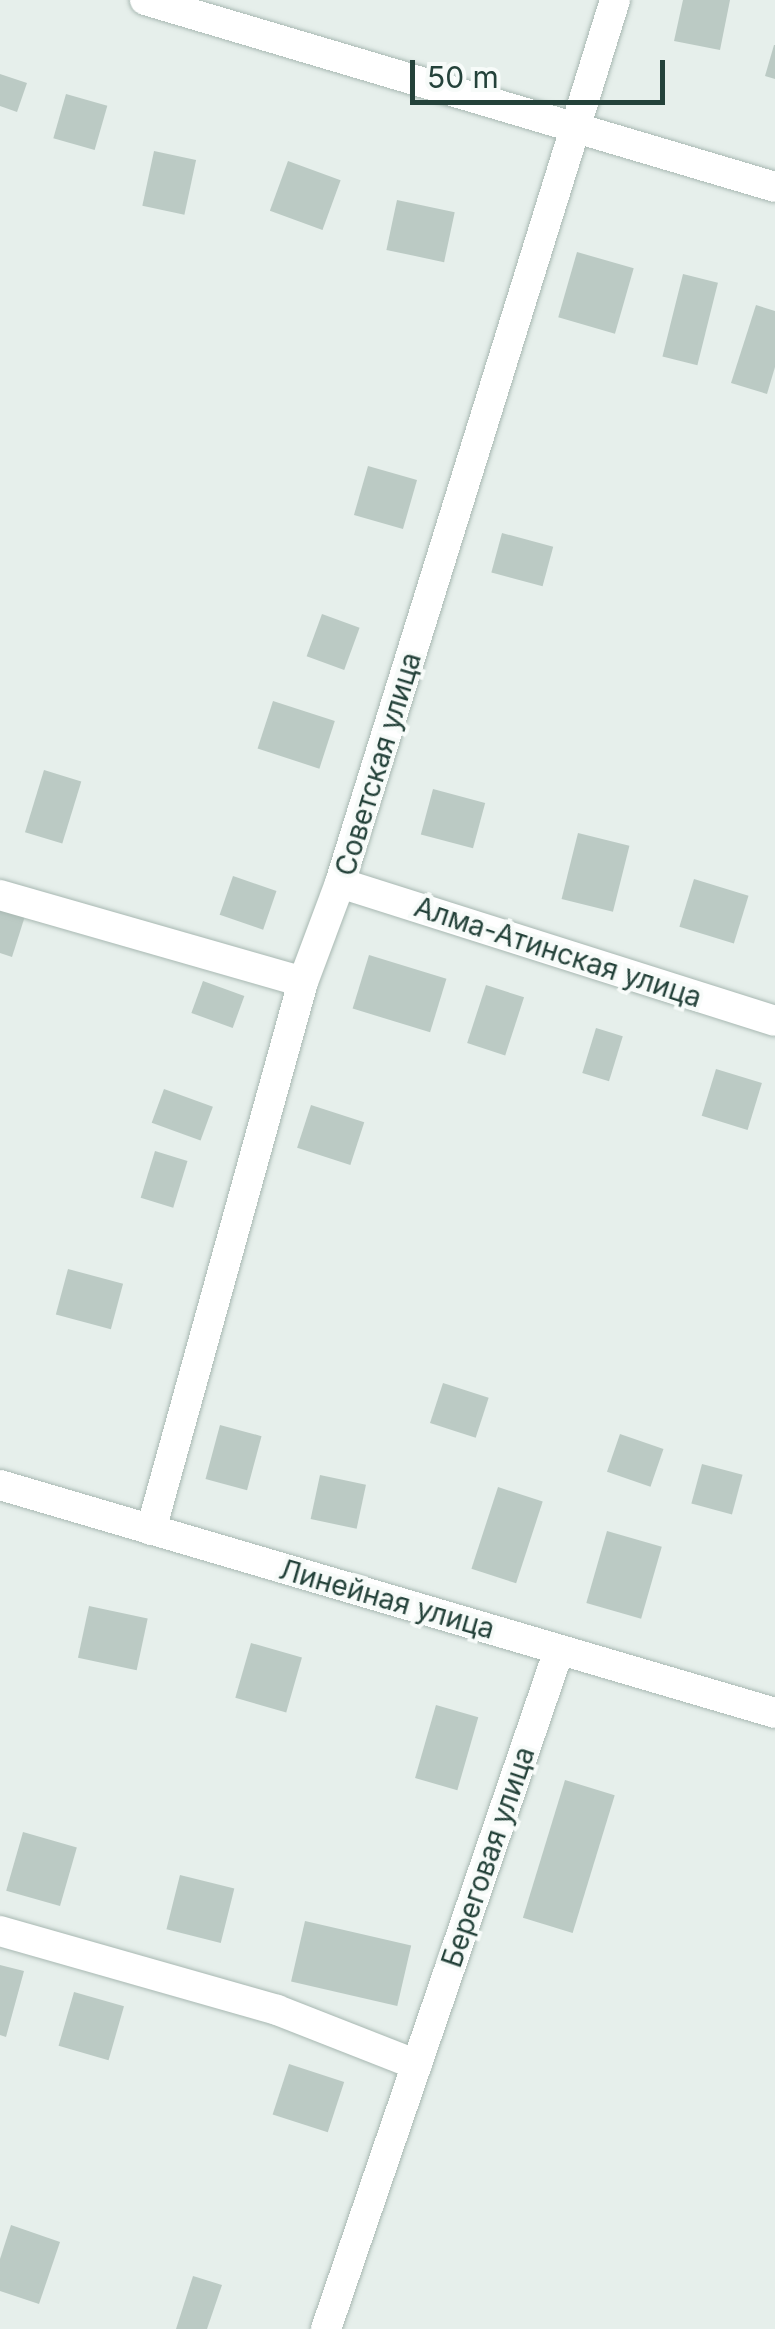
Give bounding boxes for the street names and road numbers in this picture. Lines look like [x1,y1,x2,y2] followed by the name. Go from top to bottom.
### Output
[328,648,428,880] street label: Советская улица
[410,890,706,1014] street label: Алма-Атинская улица
[276,1552,498,1646] street label: Линейная улица
[435,1742,541,1972] street label: Береговая улица

